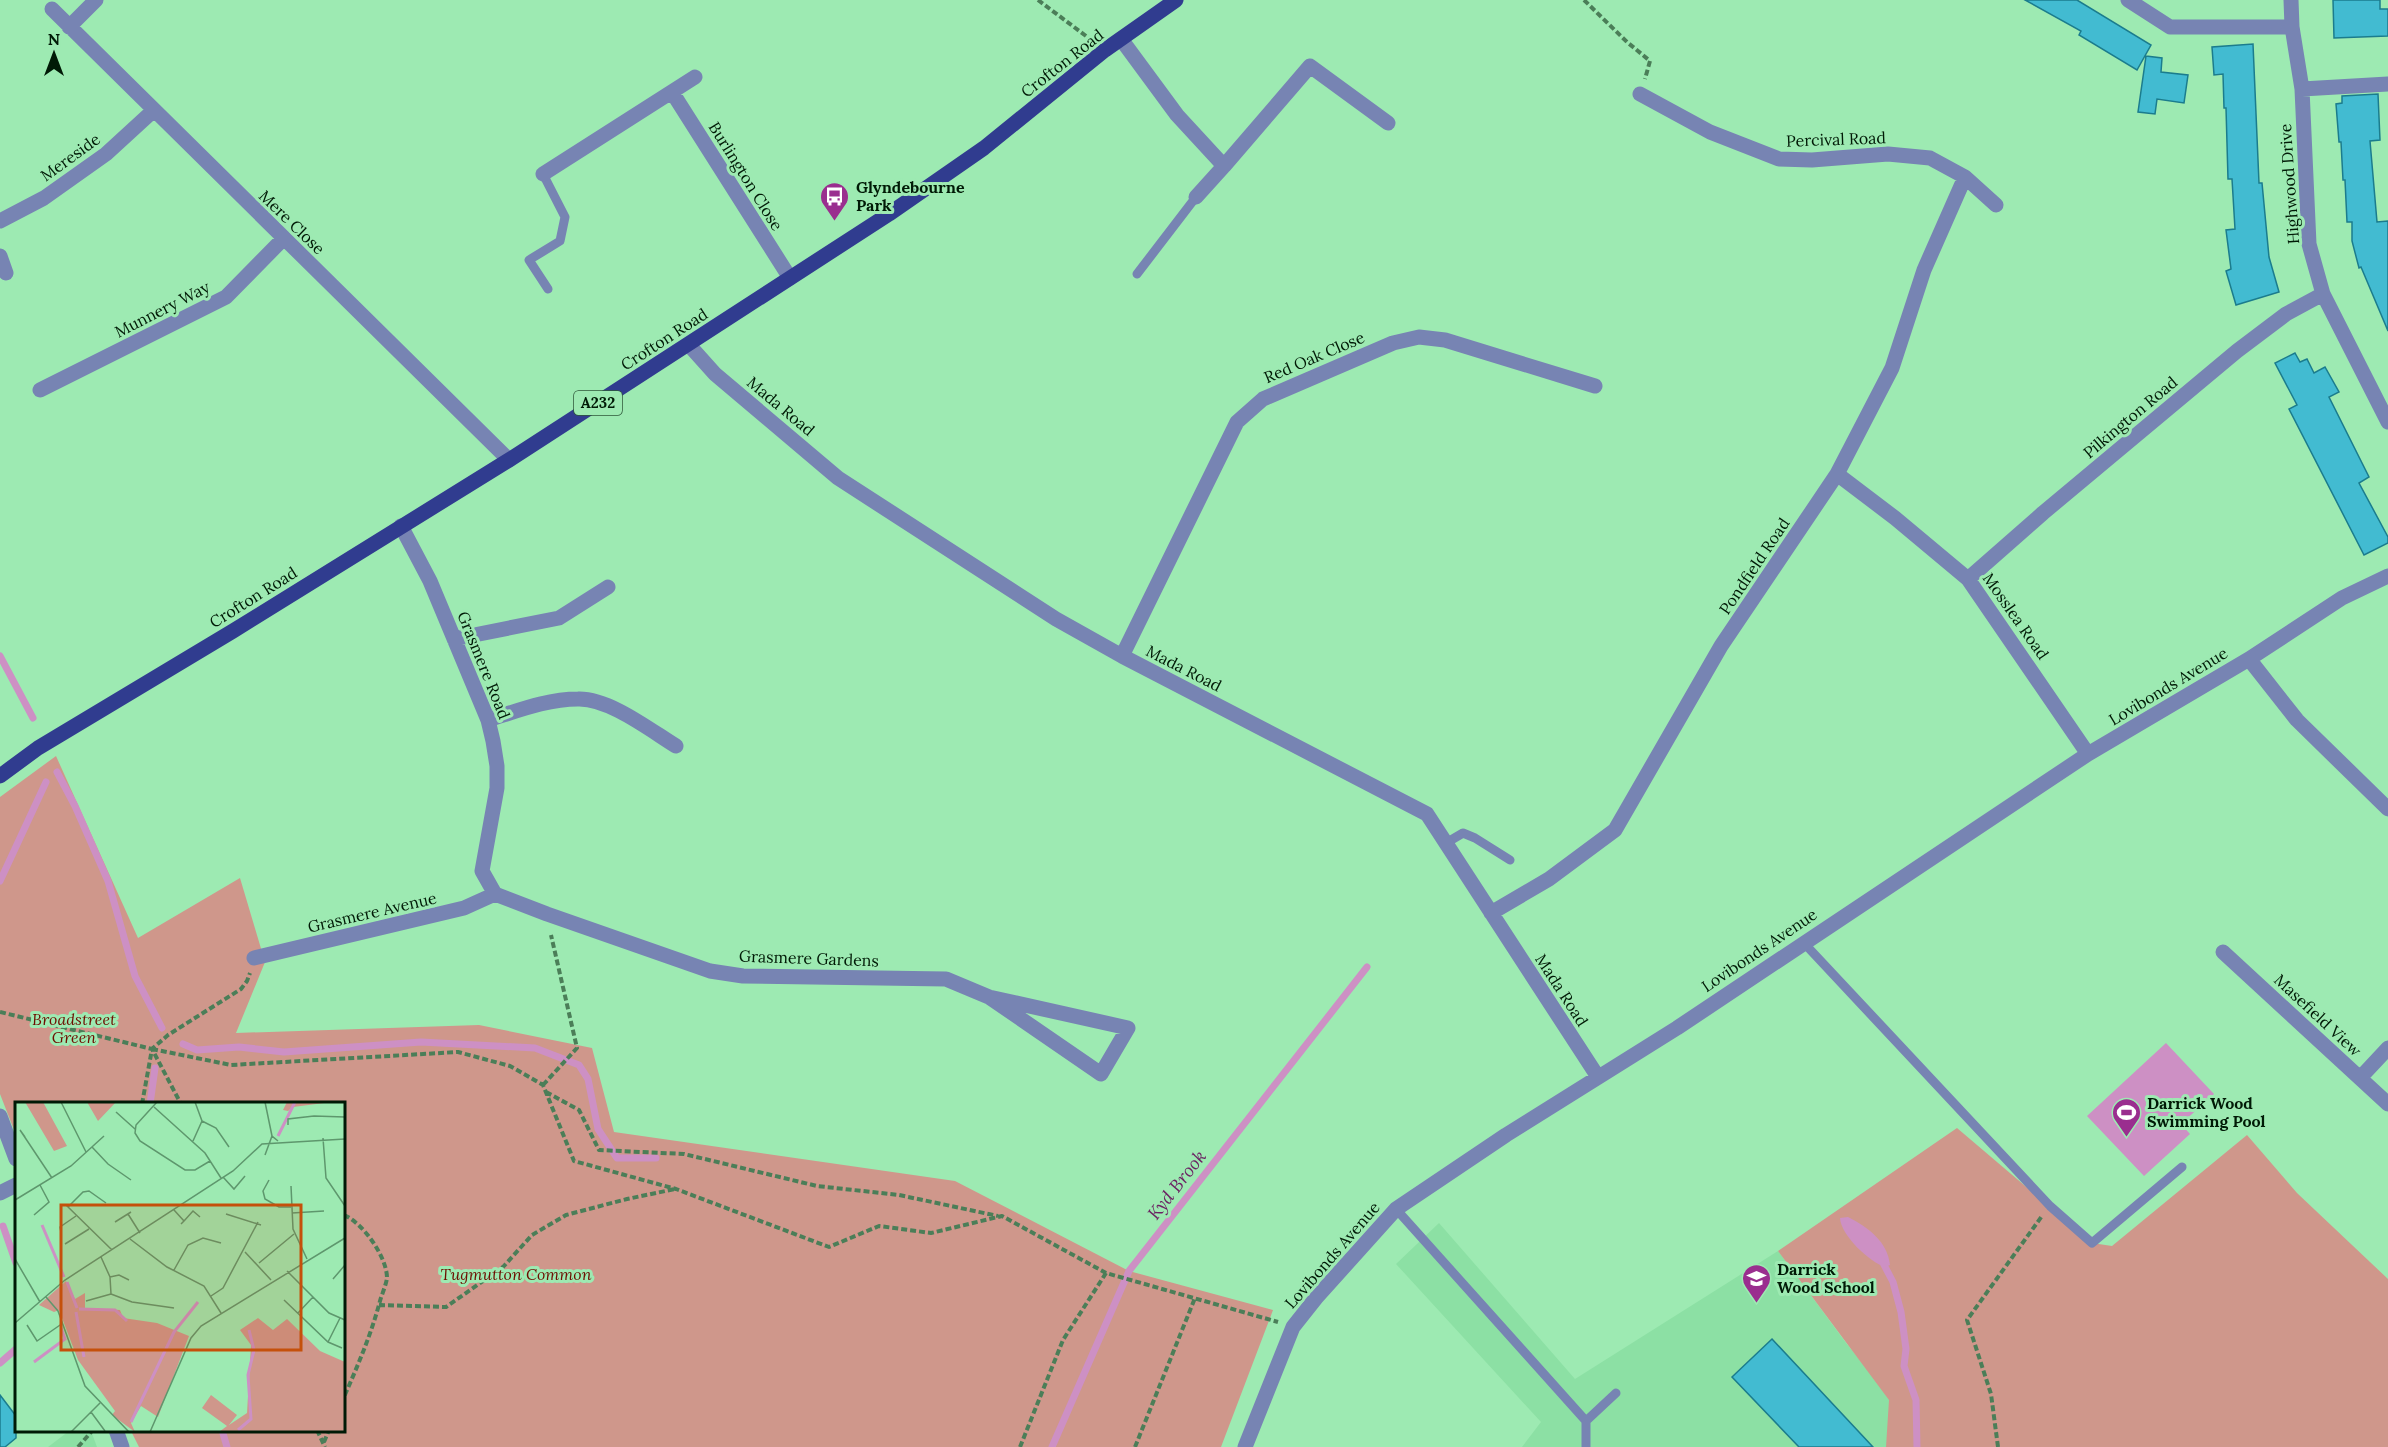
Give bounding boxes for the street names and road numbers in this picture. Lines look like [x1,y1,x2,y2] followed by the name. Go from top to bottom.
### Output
[1017,24,1108,102] street label: Crofton Road
[705,118,788,234] street label: Burlington Close
[2275,123,2303,245] street label: Highwood Drive
[1786,127,1887,151] street label: Percival Road
[36,128,104,185] street label: Mereside
[255,186,329,259] street label: Mere Close
[111,276,213,342] street label: Munnery Way
[617,303,712,374] street label: Crofton Road
[1261,327,1367,387] street label: Red Oak Close
[743,372,819,440] street label: Mada Road
[2079,372,2181,462] street label: Pilkington Road
[574,391,622,415] road number: A232
[1714,514,1794,618] street label: Pondfield Road
[206,562,301,632] street label: Crofton Road
[1979,569,2053,664] street label: Mosslea Road
[453,608,515,722] street label: Grasmere Road
[1143,640,1225,696] street label: Mada Road
[2105,643,2231,729] street label: Lovibonds Avenue
[306,887,439,937] street label: Grasmere Avenue
[1697,904,1821,996] street label: Lovibonds Avenue
[739,946,879,970] street label: Grasmere Gardens
[1531,950,1593,1030] street label: Mada Road
[2270,970,2366,1061] street label: Masefield View
[1280,1197,1384,1312] street label: Lovibonds Avenue

